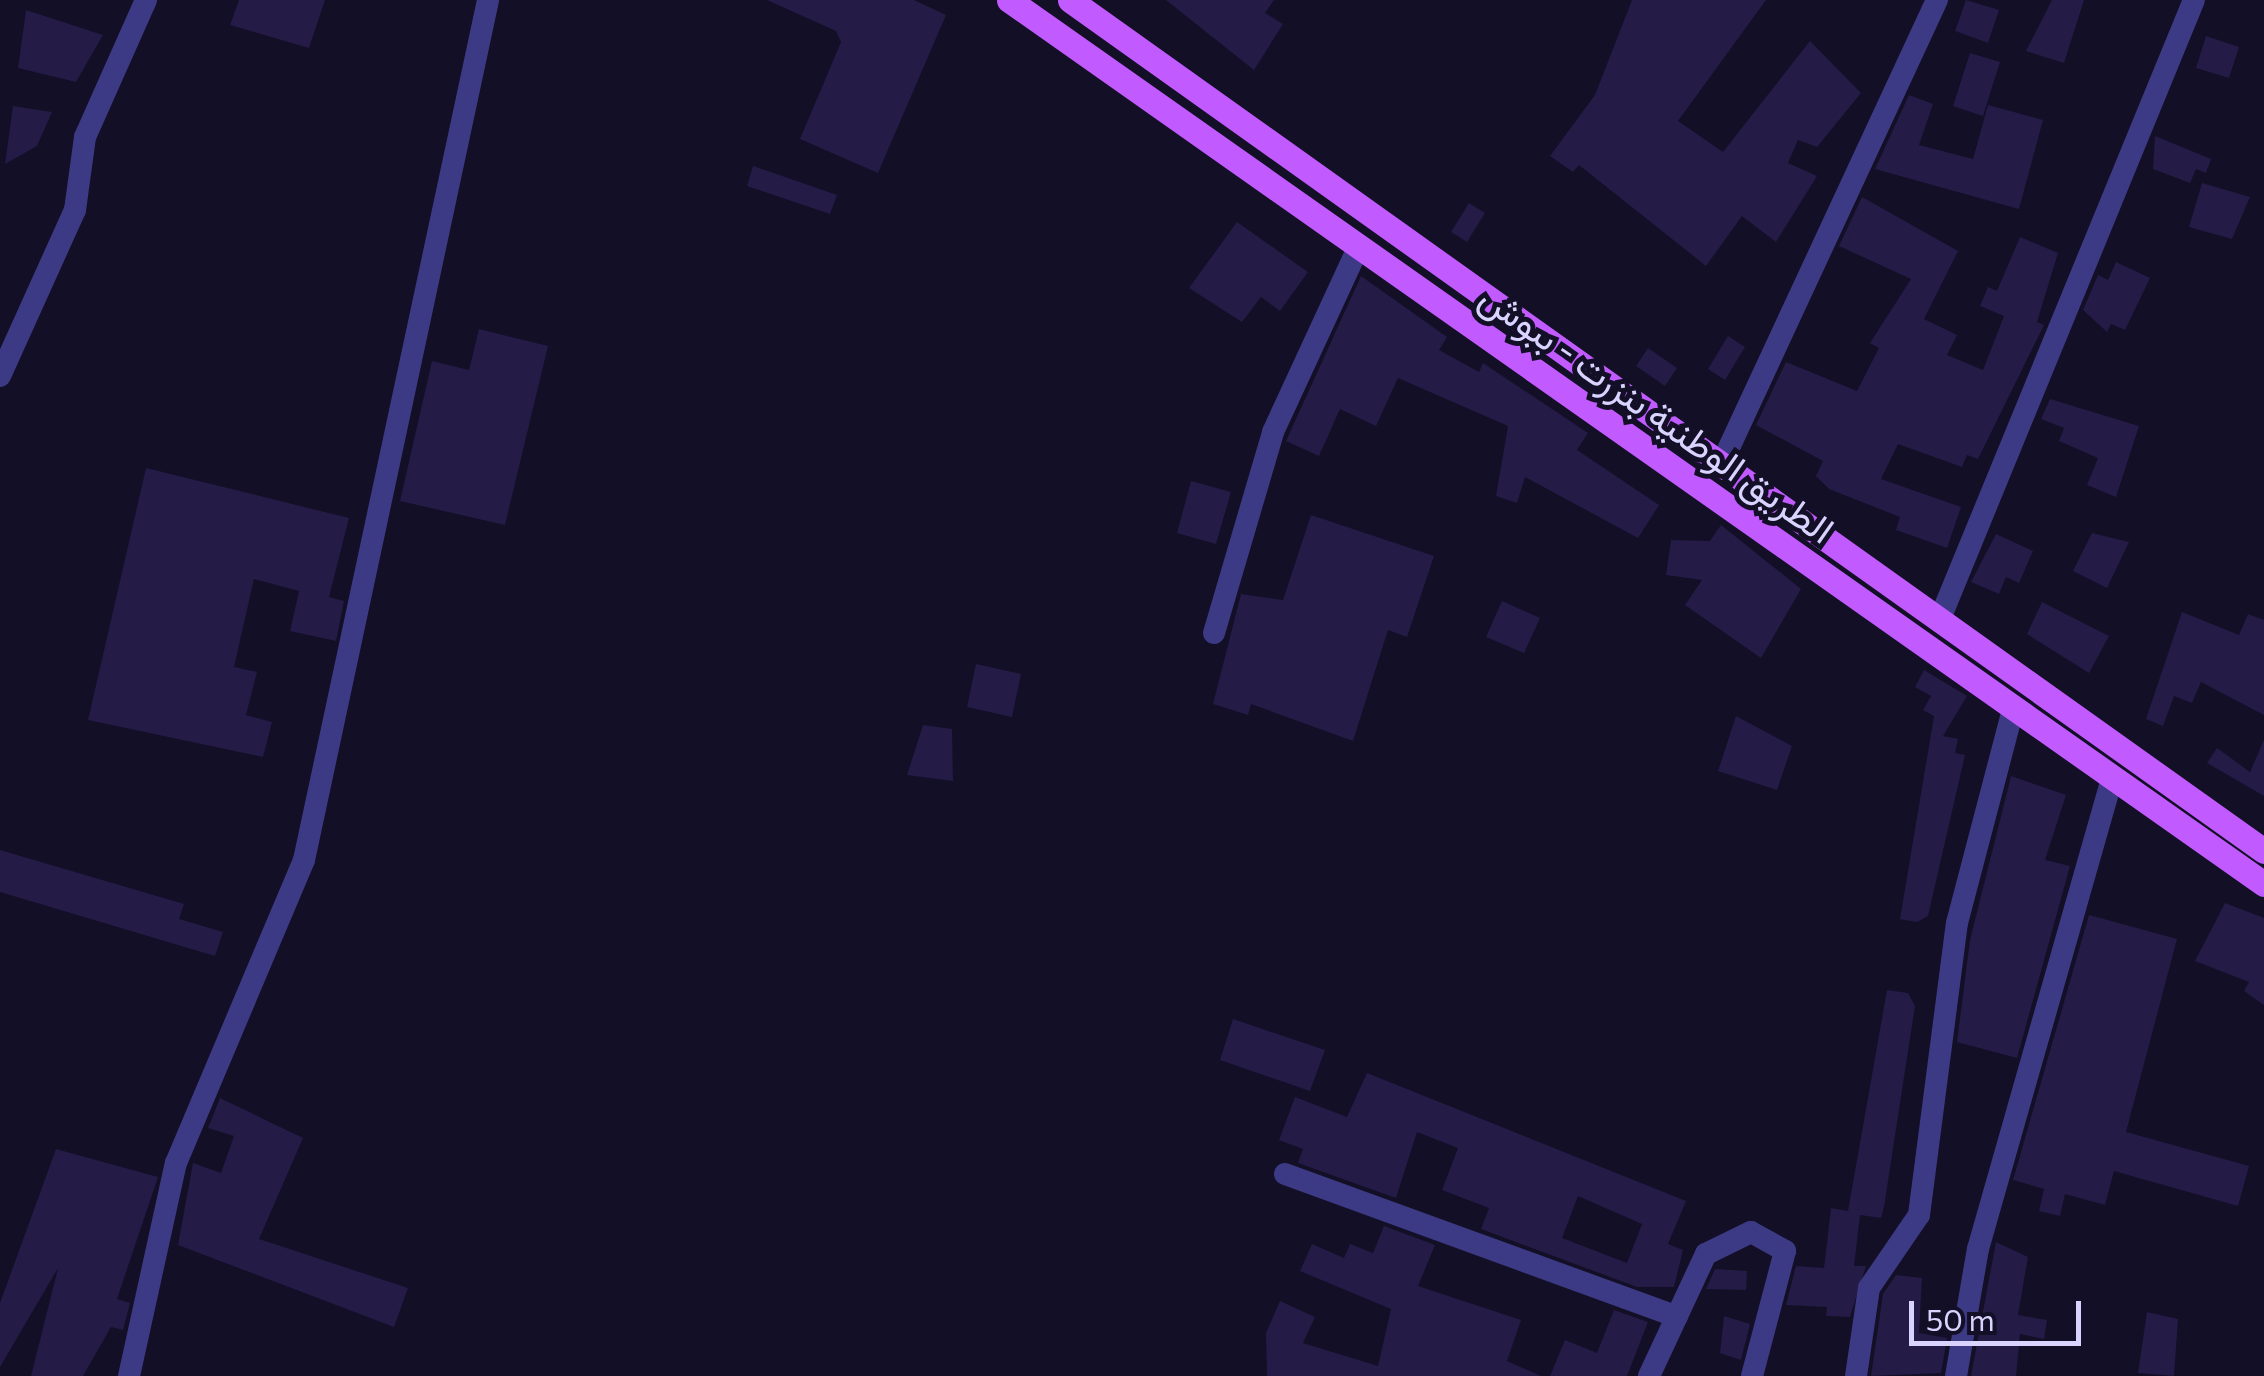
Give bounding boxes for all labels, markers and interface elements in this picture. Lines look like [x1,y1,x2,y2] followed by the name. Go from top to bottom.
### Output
[1472,272,1844,552] street label: الطريق الوطنية بنزرت - ببوش
[1914,1281,2086,1343] scale bar
[1926,1300,1995,1337] text: 50 m

